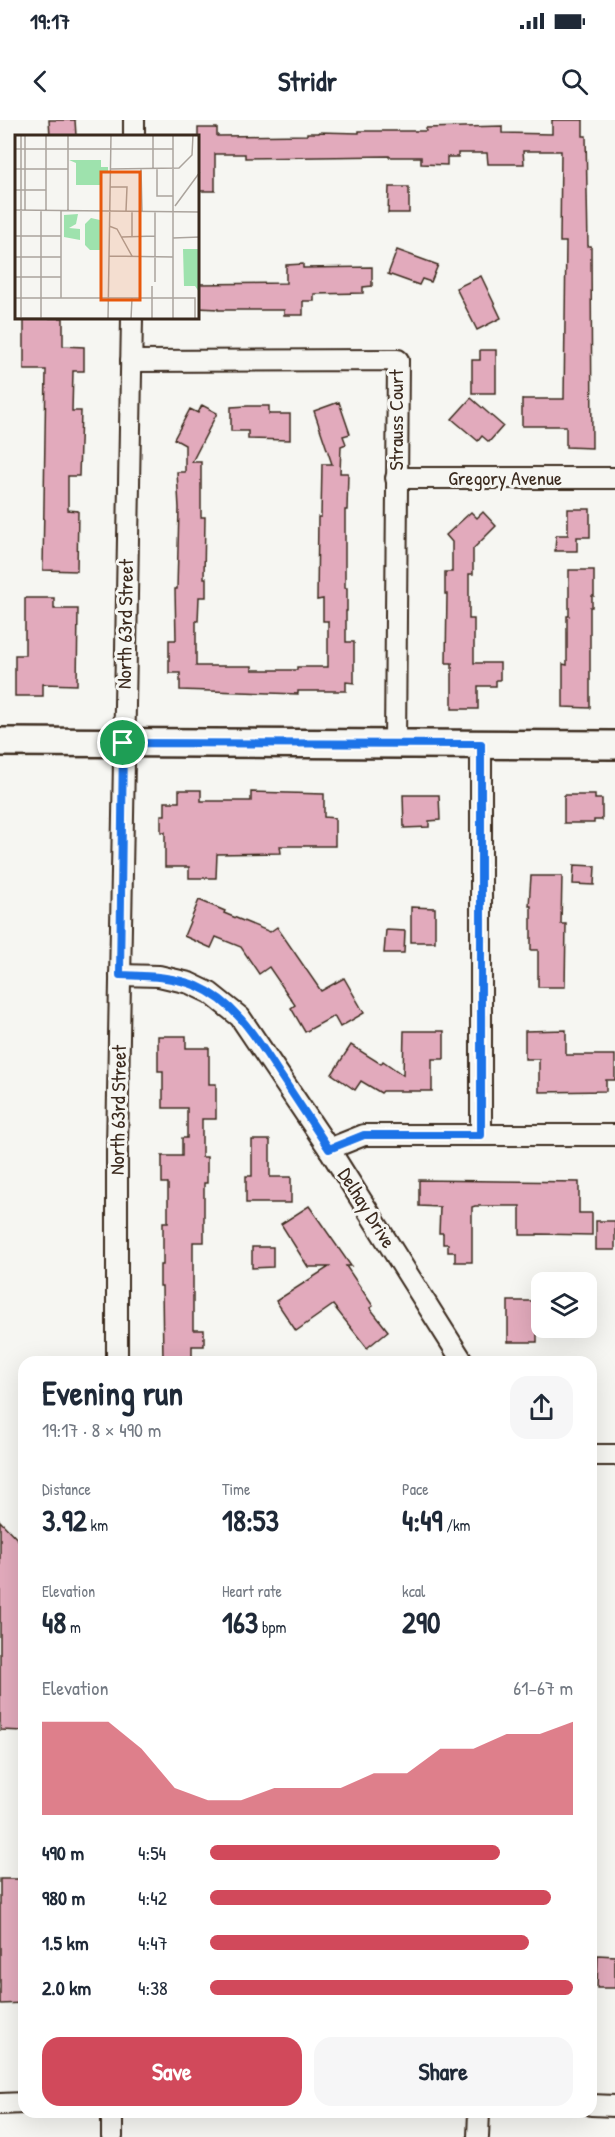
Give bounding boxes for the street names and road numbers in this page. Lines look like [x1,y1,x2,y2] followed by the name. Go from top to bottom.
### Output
[382,368,409,471] street label: Strauss Court
[448,464,562,491] street label: Gregory Avenue
[110,558,139,689] street label: North 63rd Street
[103,1044,132,1175] street label: North 63rd Street
[332,1163,403,1253] street label: Delhay Drive

